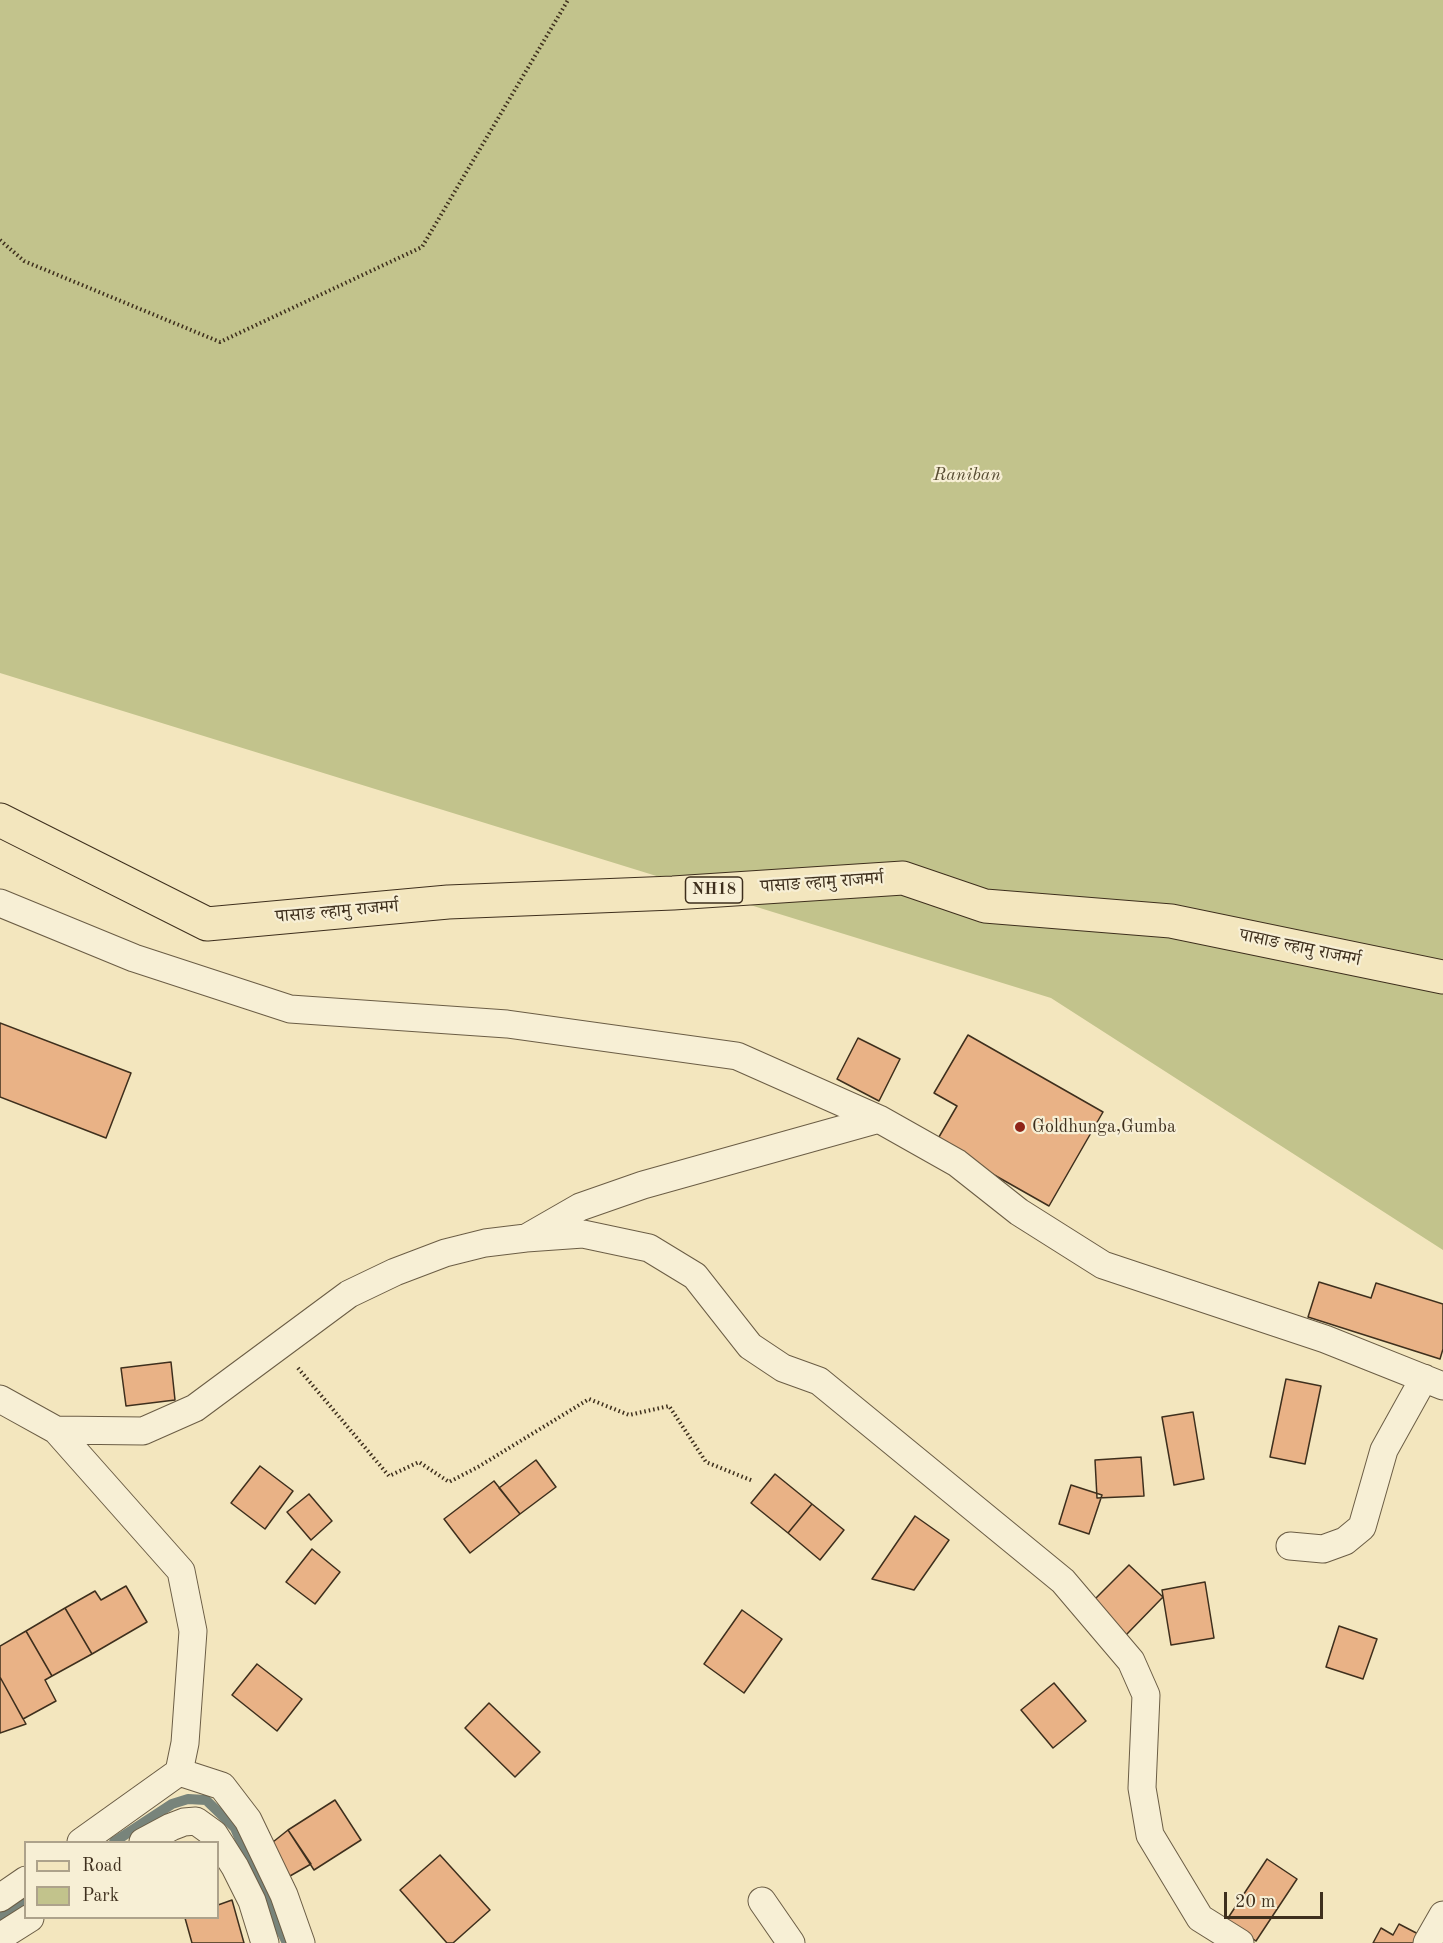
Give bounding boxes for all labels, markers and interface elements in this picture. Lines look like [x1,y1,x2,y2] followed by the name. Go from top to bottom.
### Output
[933,464,1001,486] park label: Raniban
[760,868,884,898] street label: पासाङ ल्हामु राजमर्ग
[686,877,742,903] road number: NH18
[274,896,400,928] street label: पासाङ ल्हामु राजमर्ग
[1237,925,1363,971] street label: पासाङ ल्हामु राजमर्ग
[1032,1116,1176,1138] place label: Goldhunga,Gumba
[1013,1120,1027,1134] marker: Goldhunga,Gumba
[24,1841,219,1919] legend
[82,1857,122,1875] text: Road
[1227,1880,1326,1918] scale bar
[82,1887,119,1905] text: Park
[1235,1893,1275,1911] text: 20 m

